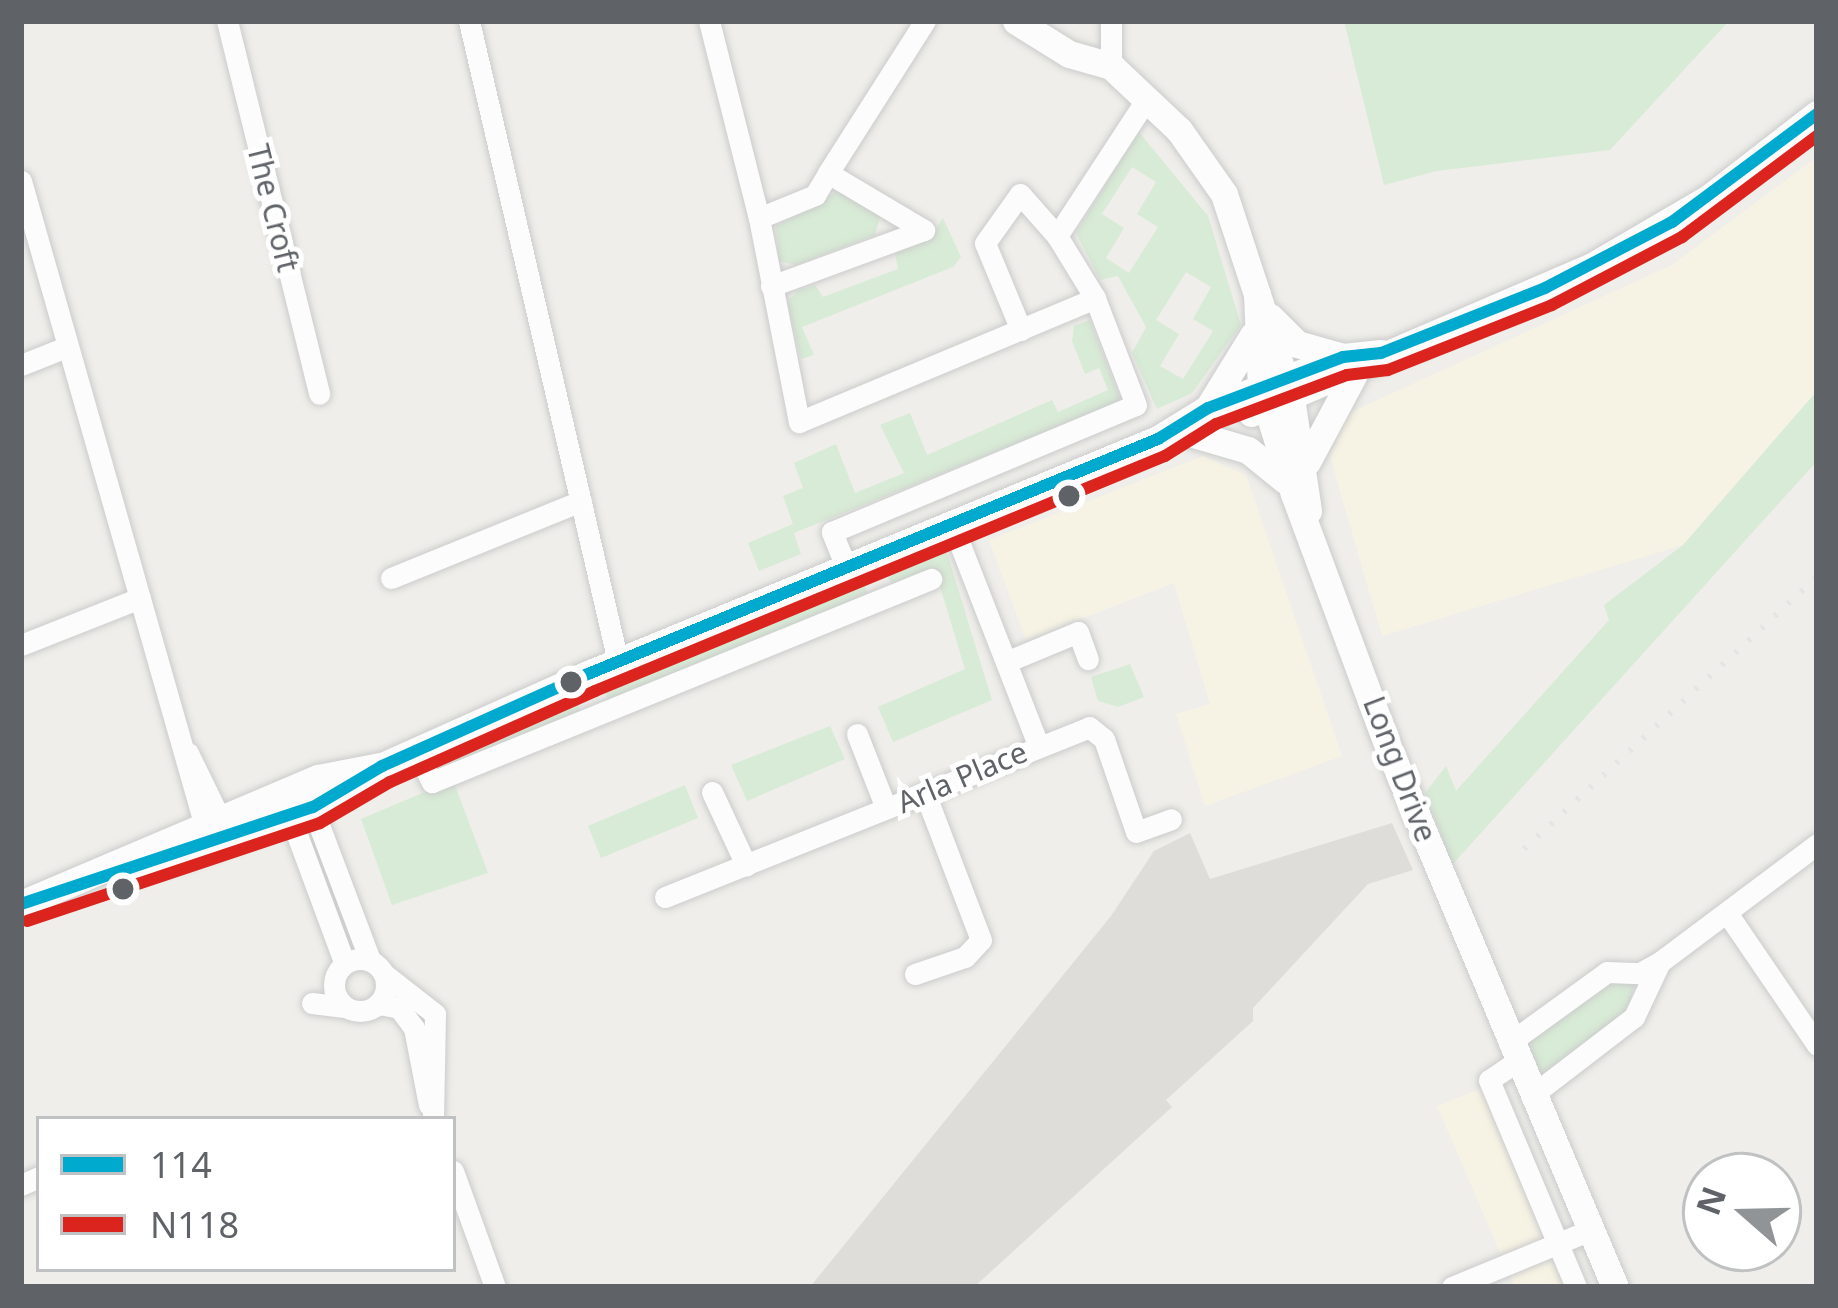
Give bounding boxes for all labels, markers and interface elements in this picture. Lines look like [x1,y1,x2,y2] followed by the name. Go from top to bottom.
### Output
[240,141,306,275] street label: The Croft
[1058,485,1080,507] unlabelled marker
[560,671,582,693] unlabelled marker
[1356,691,1444,847] street label: Long Drive
[891,733,1033,821] street label: Arla Place
[112,878,134,900] unlabelled marker
[36,1116,456,1272] legend
[150,1140,212,1189] text: 114
[1682,1152,1802,1272] north arrow
[1685,1180,1736,1221] text: N
[150,1200,239,1249] text: N118

